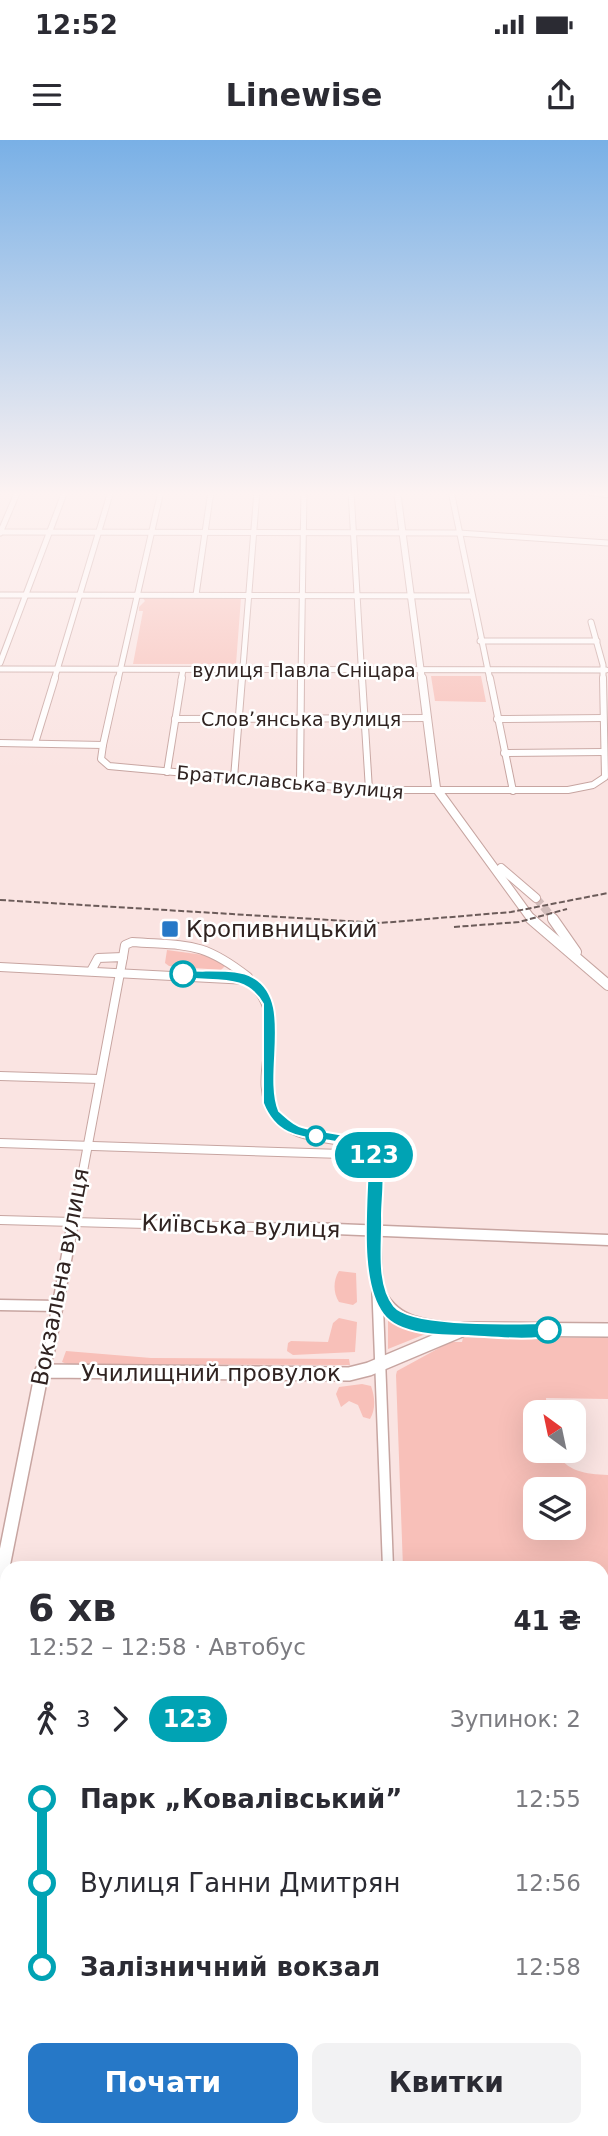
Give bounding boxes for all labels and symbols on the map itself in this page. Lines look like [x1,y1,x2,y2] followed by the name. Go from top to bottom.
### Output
[192,659,416,681] street label: вулиця Павла Сніцара
[201,708,401,730] street label: Словʼянська вулиця
[176,761,404,803] street label: Братиславська вулиця
[186,916,378,942] place label: Кропивницький
[160,919,180,939] marker: Кропивницький
[170,961,196,987] unlabelled marker
[306,1126,326,1146] unlabelled marker
[334,1132,414,1178] line badge: 123
[26,1166,94,1388] street label: Вокзальна вулиця
[141,1210,341,1242] street label: Київська вулиця
[535,1317,561,1343] unlabelled marker
[81,1360,341,1386] street label: Училищний провулок
[523,1400,586,1463] north arrow

